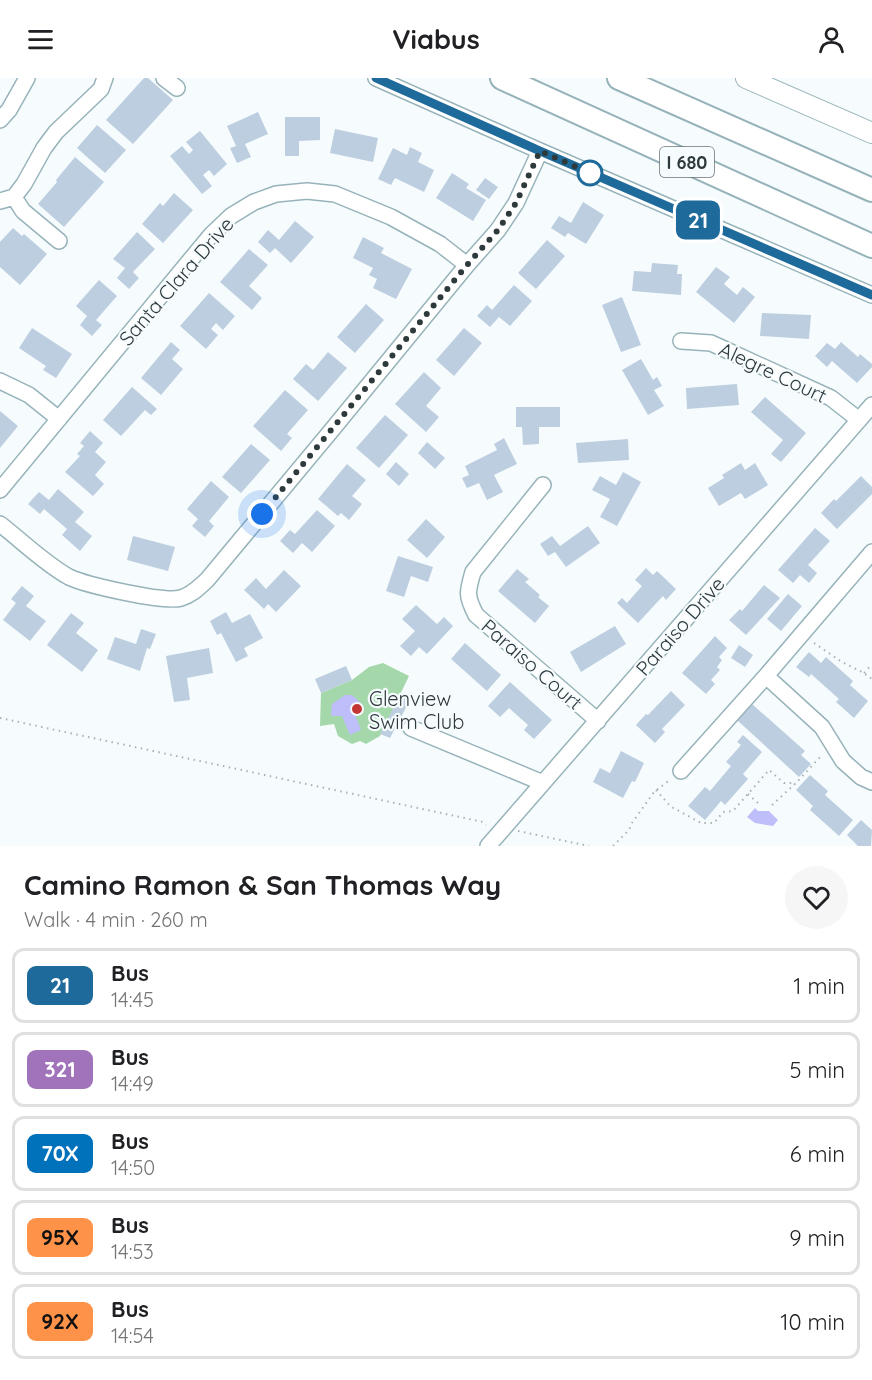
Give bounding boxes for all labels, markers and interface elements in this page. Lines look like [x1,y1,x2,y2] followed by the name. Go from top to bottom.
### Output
[392,22,480,56] text: Viabus
[24,23,57,56] icon: menu
[815,23,848,56] icon: person
[660,147,714,177] road number: I 680
[577,160,603,186] unlabelled marker
[671,200,725,240] line badge: 21
[688,207,708,233] text: 21
[113,212,239,350] street label: Santa Clara Drive
[715,336,831,408] street label: Alegre Court
[247,499,277,529] your location
[630,571,730,681] street label: Paraiso Drive
[476,613,588,715] street label: Paraiso Court
[369,686,464,734] place label: Glenview Swim Club
[350,702,364,716] marker: Glenview Swim Club
[785,866,848,929] button: heart
[24,867,501,902] text: Camino Ramon & San Thomas Way
[24,907,208,932] text: Walk · 4 min · 260 m
[111,959,149,987] text: Bus
[50,972,70,998] text: 21
[793,972,845,1000] text: 1 min
[111,987,154,1012] text: 14:45
[111,1043,149,1071] text: Bus
[44,1056,76,1082] text: 321
[790,1056,845,1084] text: 5 min
[111,1071,154,1096] text: 14:49
[111,1127,149,1155] text: Bus
[41,1140,79,1166] text: 70X
[790,1140,845,1168] text: 6 min
[111,1155,155,1180] text: 14:50
[111,1211,149,1239] text: Bus
[41,1224,79,1250] text: 95X
[789,1224,845,1252] text: 9 min
[111,1239,154,1264] text: 14:53
[111,1295,149,1323] text: Bus
[41,1308,79,1334] text: 92X
[780,1308,845,1336] text: 10 min
[111,1323,154,1348] text: 14:54

